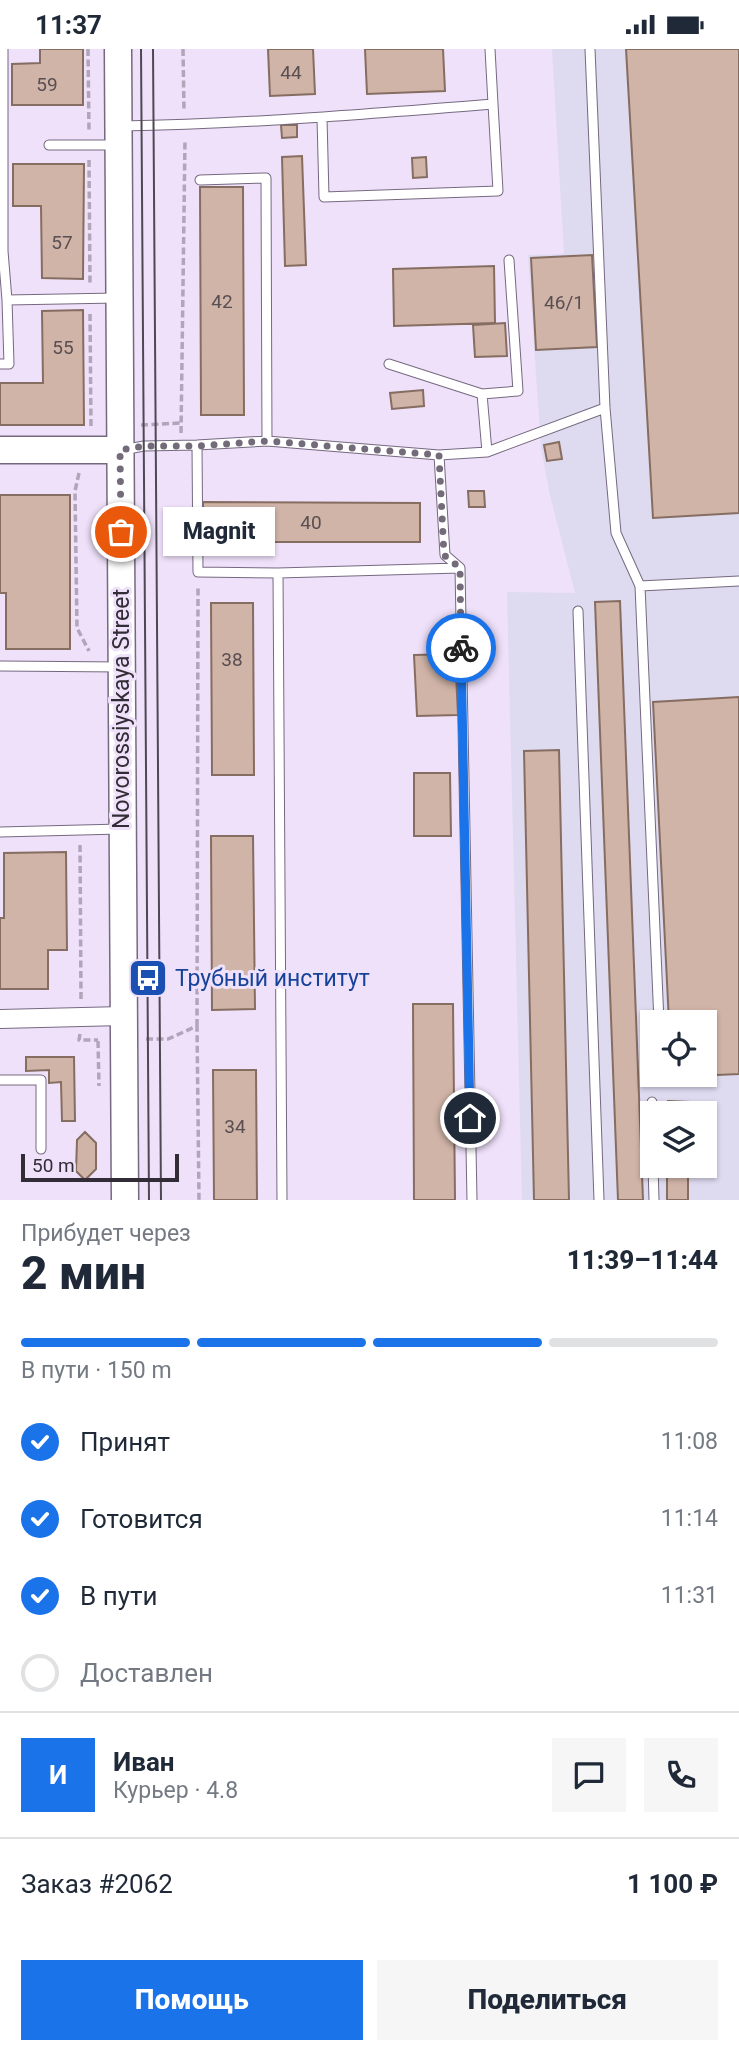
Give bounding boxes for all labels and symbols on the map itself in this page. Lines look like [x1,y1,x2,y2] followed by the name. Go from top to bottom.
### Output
[280,61,302,84] house number: 44
[36,73,58,96] house number: 59
[51,231,73,254] house number: 57
[211,290,233,313] house number: 42
[544,291,584,314] house number: 46/1
[52,336,74,359] house number: 55
[91,502,151,562] pin
[163,507,275,557] callout: Magnit
[300,511,322,534] house number: 40
[108,589,135,829] street label: Novorossiyskaya Street
[426,613,496,683] courier
[221,648,243,671] house number: 38
[127,957,169,999] bus stop icon: Трубный институт
[175,965,370,992] place label: Трубный институт
[440,1088,500,1148] pin
[224,1115,246,1138] house number: 34
[21,1151,178,1183] scale bar

